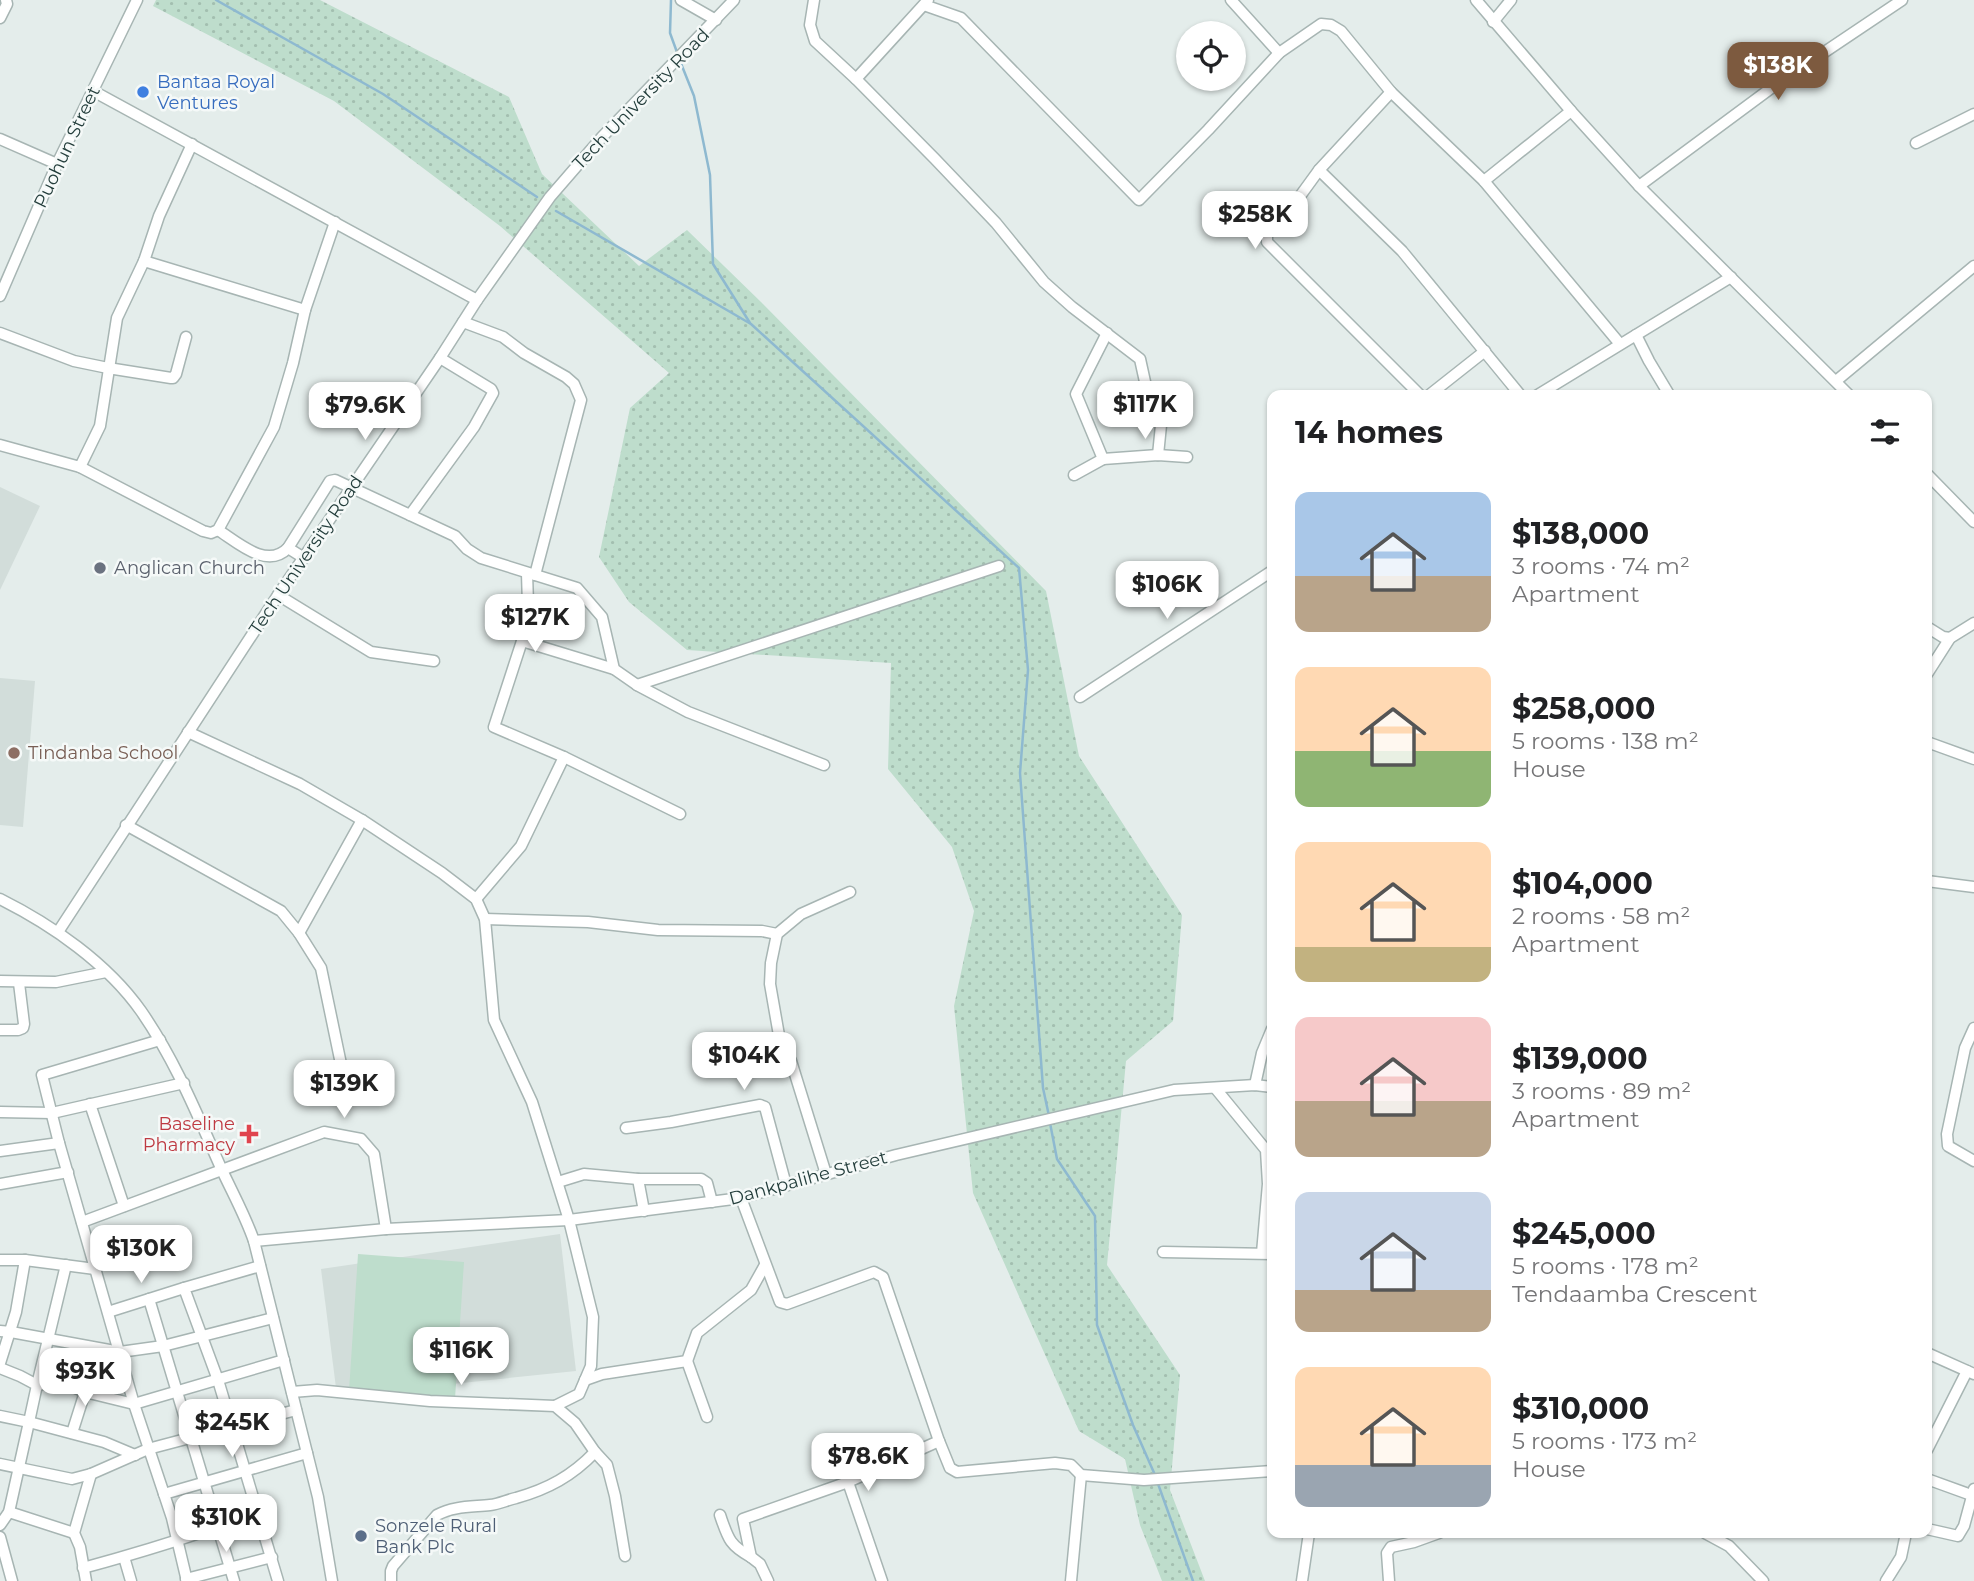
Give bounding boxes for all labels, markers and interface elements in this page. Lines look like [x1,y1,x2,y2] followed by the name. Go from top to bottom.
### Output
[1176,21,1246,91] map controls
[1176,21,1246,91] button: locate
[568,24,714,174] street label: Tech University Road
[1729,42,1827,102] pin: $138K
[1743,51,1813,79] text: $138K
[157,71,275,114] place label: Bantaa Royal Ventures
[29,83,105,211] street label: Puohun Street
[135,84,151,100] marker: Bantaa Royal Ventures
[1206,191,1304,251] pin: $258K
[1218,200,1292,228] text: $258K
[308,382,422,442] pin: $79.6K
[1096,382,1194,441] pin: $117K
[1113,390,1177,418] text: $117K
[325,391,405,419] text: $79.6K
[1866,413,1904,451] icon: filters
[1295,414,1443,451] text: 14 homes
[244,471,368,639] street label: Tech University Road
[1512,515,1649,552] text: $138,000
[1351,520,1435,604] icon: home
[1512,552,1690,580] text: 3 rooms · 74 m²
[114,557,265,579] place label: Anglican Church
[92,560,108,576] marker: Anglican Church
[1118,562,1216,621] pin: $106K
[1132,570,1202,598] text: $106K
[1512,580,1640,608] text: Apartment
[486,594,584,654] pin: $127K
[501,603,569,631] text: $127K
[1512,690,1655,727] text: $258,000
[1351,695,1435,779] icon: home
[1512,727,1699,755] text: 5 rooms · 138 m²
[28,742,178,764] place label: Tindanba School
[6,745,22,761] marker: Tindanba School
[1512,755,1586,783] text: House
[1512,865,1653,902] text: $104,000
[1351,870,1435,954] icon: home
[1512,902,1690,930] text: 2 rooms · 58 m²
[1512,930,1640,958] text: Apartment
[695,1032,793,1092] pin: $104K
[1512,1040,1648,1077] text: $139,000
[708,1041,780,1069] text: $104K
[1351,1045,1435,1129] icon: home
[295,1060,393,1120] pin: $139K
[310,1069,378,1097] text: $139K
[1512,1077,1691,1105] text: 3 rooms · 89 m²
[1512,1105,1640,1133] text: Apartment
[143,1113,235,1156] place label: Baseline Pharmacy
[241,1126,257,1142] marker: Baseline Pharmacy
[726,1146,890,1210] street label: Dankpalihe Street
[1512,1215,1656,1252] text: $245,000
[1351,1220,1435,1304] icon: home
[92,1226,190,1285] pin: $130K
[106,1234,176,1262] text: $130K
[1512,1252,1699,1280] text: 5 rooms · 178 m²
[1512,1280,1758,1308] text: Tendaamba Crescent
[412,1328,510,1387] pin: $116K
[429,1336,493,1364] text: $116K
[44,1348,126,1408] pin: $93K
[55,1357,115,1385] text: $93K
[1512,1390,1649,1427] text: $310,000
[1351,1395,1435,1479] icon: home
[183,1400,281,1459] pin: $245K
[195,1408,269,1436] text: $245K
[1512,1427,1697,1455] text: 5 rooms · 173 m²
[811,1434,925,1493] pin: $78.6K
[827,1442,909,1470] text: $78.6K
[1512,1455,1586,1483] text: House
[177,1494,275,1554] pin: $310K
[191,1503,261,1531] text: $310K
[375,1515,497,1558] place label: Sonzele Rural Bank Plc
[353,1528,369,1544] marker: Sonzele Rural Bank Plc

